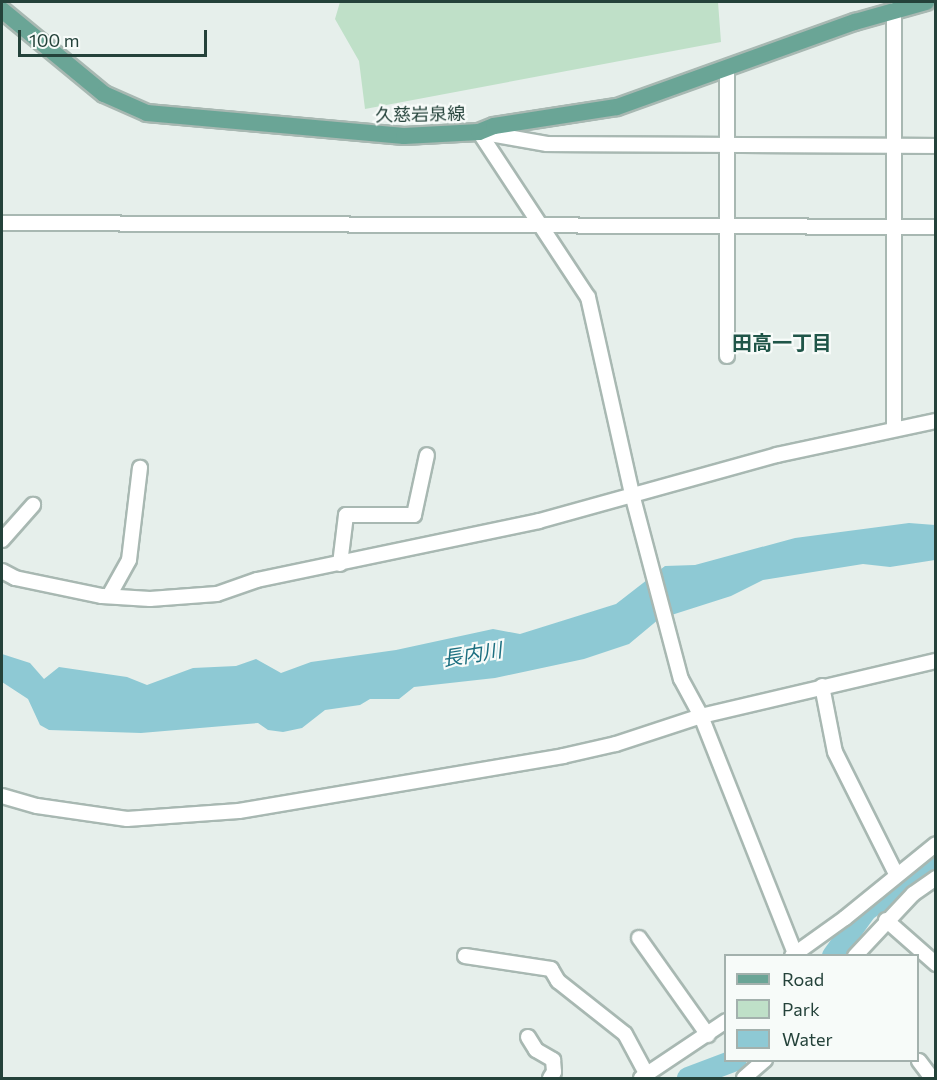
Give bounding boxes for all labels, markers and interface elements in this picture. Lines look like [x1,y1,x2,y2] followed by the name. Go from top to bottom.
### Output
[21,18,210,56] scale bar
[29,29,79,51] text: 100 m
[375,102,465,126] street label: 久慈岩泉線
[732,330,832,354] district label: 田高一丁目
[440,637,504,671] water label: 長内川
[724,954,919,1062] legend
[782,968,824,990] text: Road
[782,998,820,1020] text: Park
[782,1028,833,1050] text: Water

